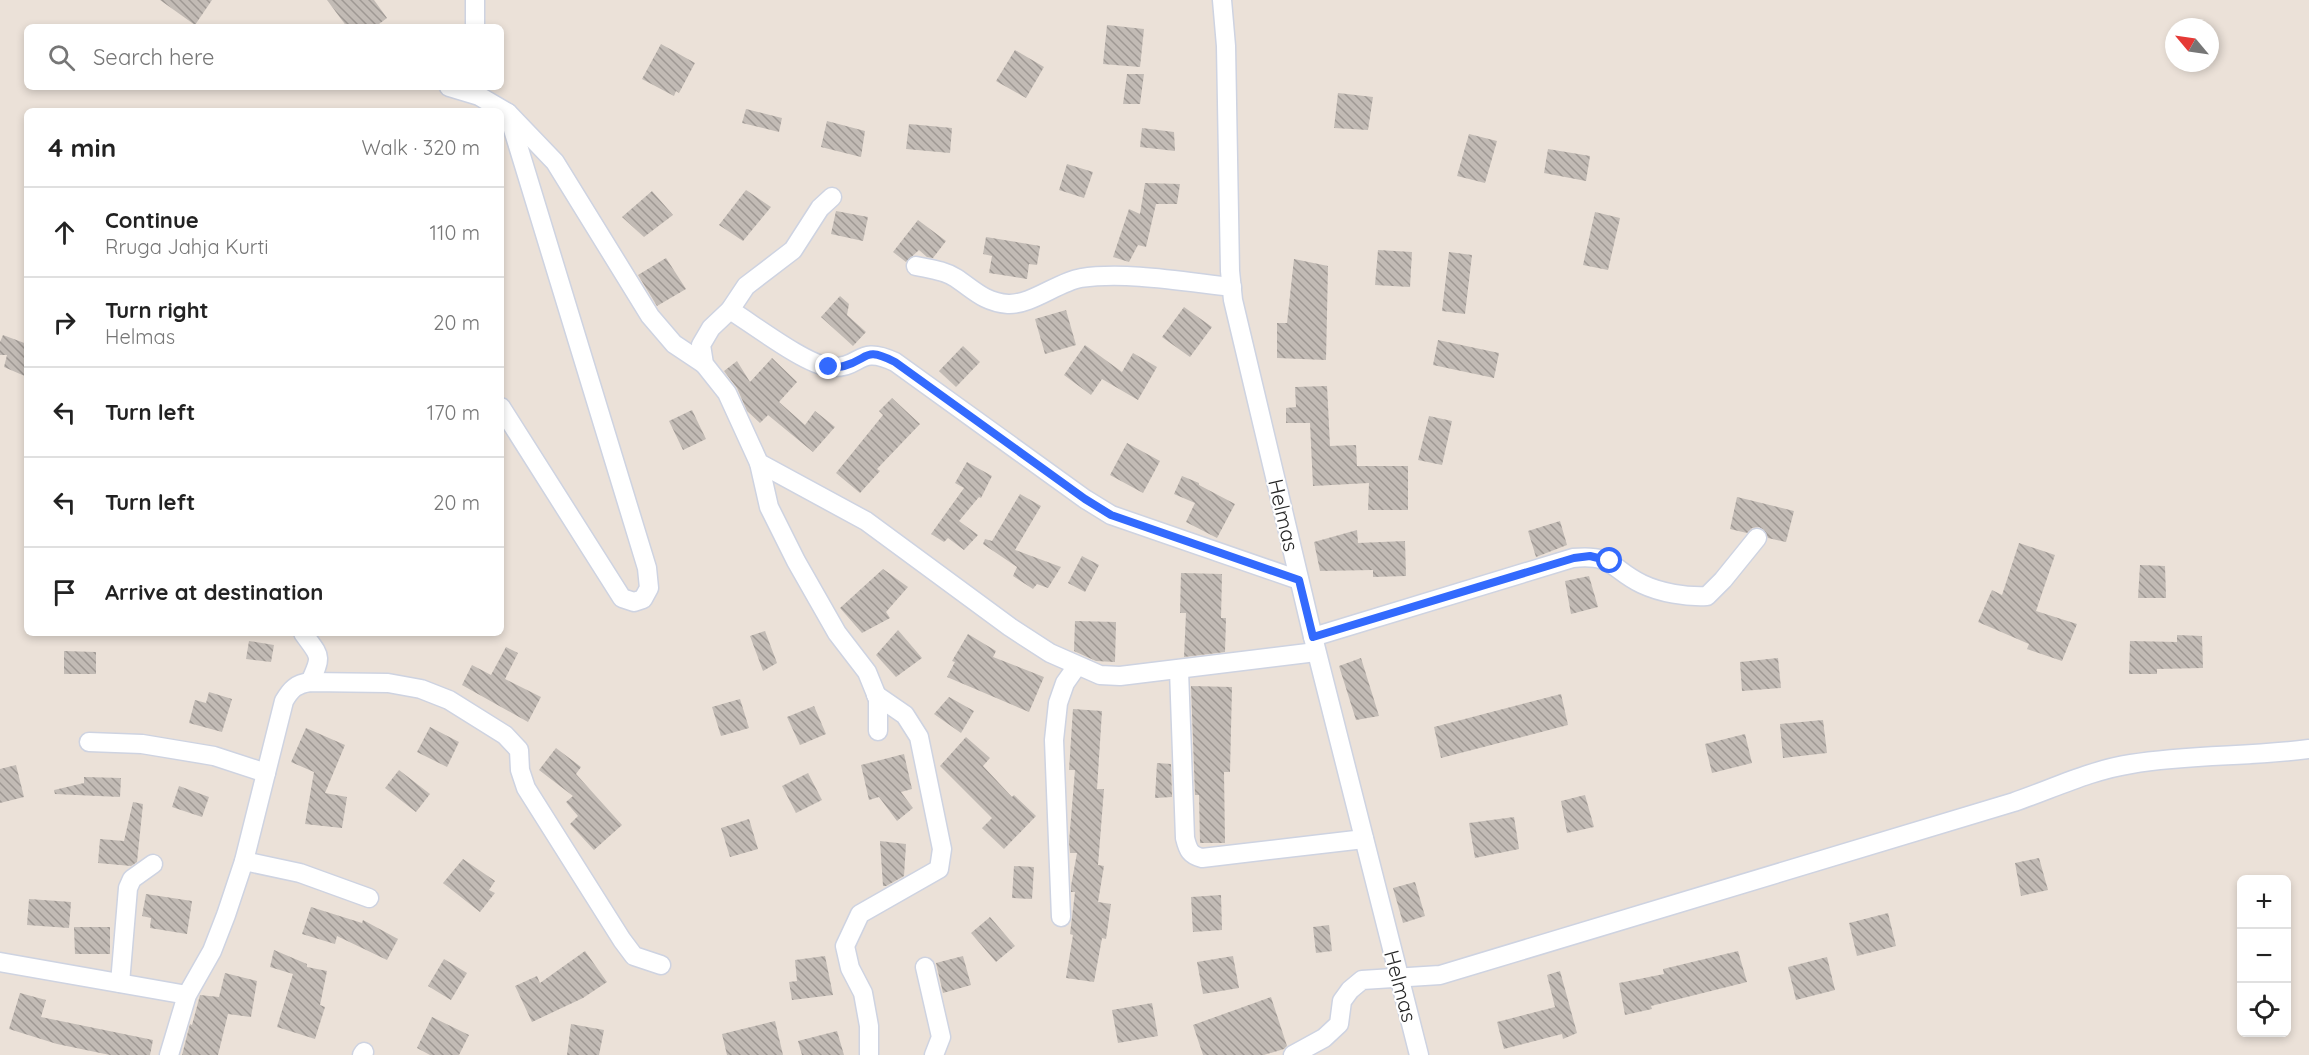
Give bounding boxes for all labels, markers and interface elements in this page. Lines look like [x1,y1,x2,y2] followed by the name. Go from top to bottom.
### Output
[2165,18,2219,72] north arrow
[24,24,504,90] search box
[45,41,78,74] icon: search
[93,43,214,71] text: Search here
[48,131,116,164] text: 4 min
[361,135,480,160] text: Walk · 320 m
[105,206,199,234] text: Continue
[48,216,81,249] icon: ahead
[430,220,480,245] text: 110 m
[105,234,269,259] text: Rruga Jahja Kurti
[105,296,209,324] text: Turn right
[48,306,81,339] icon: right
[433,310,480,335] text: 20 m
[105,324,175,349] text: Helmas
[815,353,841,379] route end
[48,396,81,429] icon: left
[105,398,195,426] text: Turn left
[427,400,480,425] text: 170 m
[1263,476,1305,554] street label: Helmas
[48,486,81,519] icon: left
[105,488,195,516] text: Turn left
[433,490,480,515] text: 20 m
[1596,547,1622,573] route start
[48,576,81,609] icon: arrive
[105,578,323,606] text: Arrive at destination
[2237,875,2291,1037] map controls
[2237,875,2291,929] button: +
[2237,929,2291,983] button: −
[1379,947,1423,1025] street label: Helmas
[2237,983,2291,1037] button: locate

